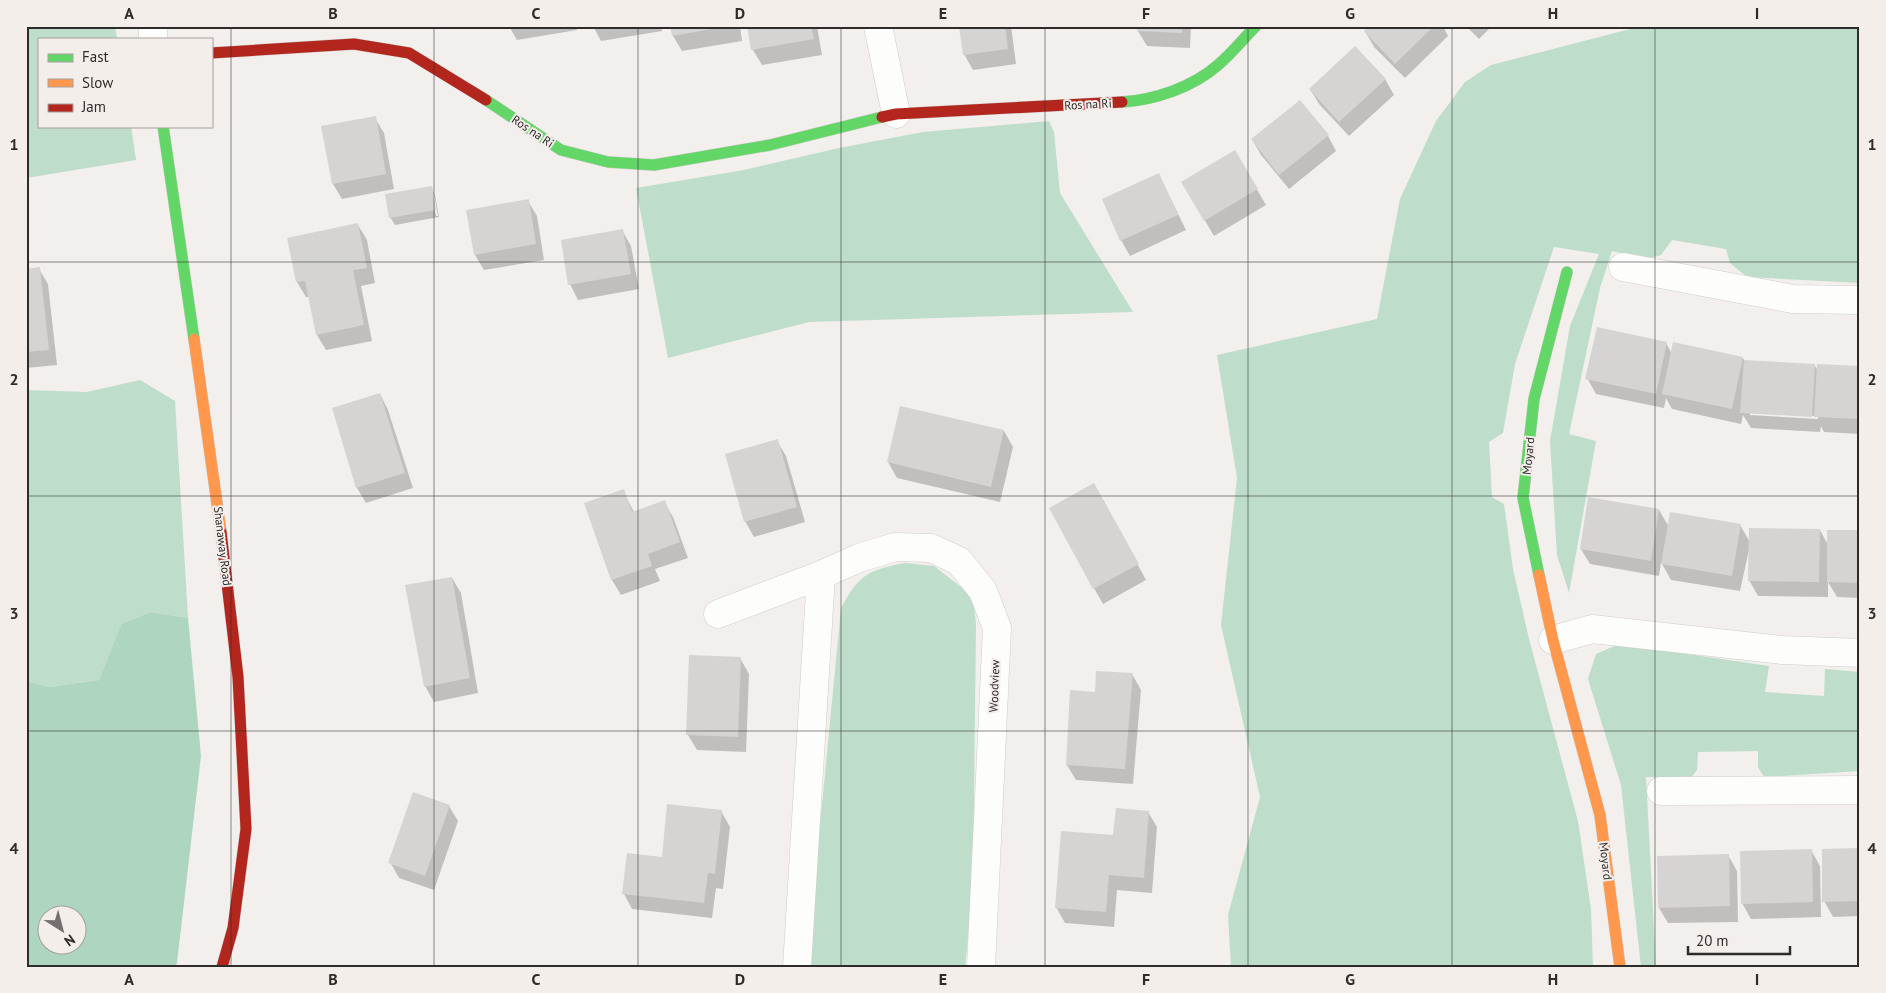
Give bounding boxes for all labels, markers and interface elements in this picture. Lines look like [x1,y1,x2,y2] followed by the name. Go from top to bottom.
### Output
[124,3,134,23] text: A
[328,3,338,23] text: B
[532,3,541,23] text: C
[735,3,745,23] text: D
[939,3,947,23] text: E
[1142,3,1150,23] text: F
[1345,3,1355,23] text: G
[1548,3,1558,23] text: H
[1755,3,1759,23] text: I
[38,38,212,128] legend
[82,47,109,66] text: Fast
[82,73,113,92] text: Slow
[1064,95,1112,113] street label: Ros na Ri
[81,97,106,116] text: Jam
[509,112,557,150] street label: Ros na Ri
[9,134,19,154] text: 1
[1867,134,1877,154] text: 1
[9,369,19,389] text: 2
[1867,369,1877,389] text: 2
[1519,436,1537,476] street label: Moyard
[211,505,235,587] street label: Shanaway Road
[9,603,19,623] text: 3
[1867,603,1877,623] text: 3
[986,659,1002,713] street label: Woodview
[9,838,19,858] text: 4
[1867,838,1877,858] text: 4
[1596,841,1616,881] street label: Moyard
[38,906,88,956] north arrow
[1688,923,1791,955] scale bar
[61,931,79,951] text: N
[1696,931,1729,950] text: 20 m
[124,969,134,989] text: A
[328,969,338,989] text: B
[532,969,541,989] text: C
[735,969,745,989] text: D
[939,969,947,989] text: E
[1142,969,1150,989] text: F
[1345,969,1355,989] text: G
[1548,969,1558,989] text: H
[1755,969,1759,989] text: I

